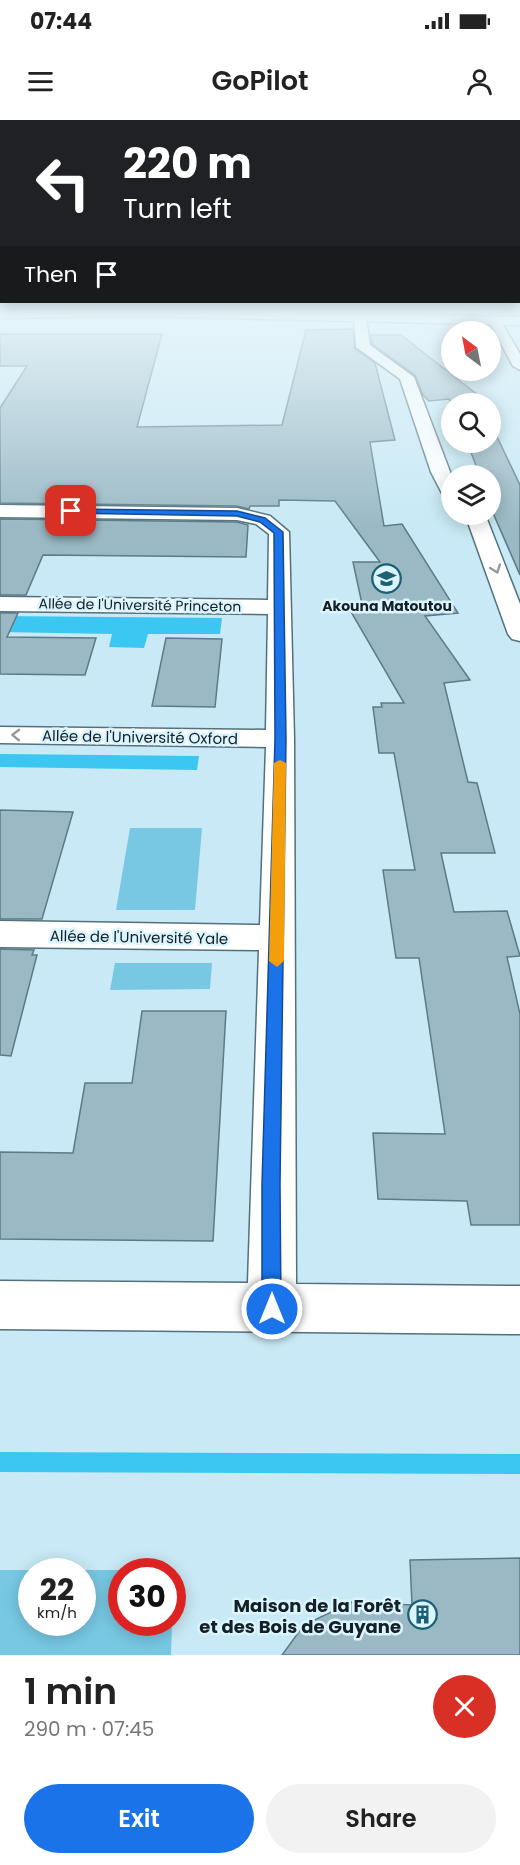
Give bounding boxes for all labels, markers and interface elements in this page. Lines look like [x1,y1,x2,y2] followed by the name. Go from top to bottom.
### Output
[30,6,92,37] text: 07:44
[211,62,309,99] text: GoPilot
[24,65,57,98] icon: menu
[463,65,496,98] icon: person
[123,134,252,193] text: 220 m
[24,144,102,222] icon: left
[123,190,232,227] text: Turn left
[90,258,123,291] icon: arrive
[24,259,78,290] text: Then
[441,321,501,381] north arrow
[441,321,501,525] map controls
[441,393,501,453] button: search
[441,465,501,525] button: layers
[45,485,96,536] pin
[54,494,87,527] icon: arrive
[371,563,403,595] school or university icon: Akouna Matoutou
[488,564,501,574] one-way arrow
[38,593,242,617] street label: Allée de l'Université Princeton
[322,596,452,616] place label: Akouna Matoutou
[42,725,238,749] street label: Allée de l'Université Oxford
[12,729,21,741] one-way arrow
[50,925,228,949] street label: Allée de l'Université Yale
[240,1277,304,1341] position arrow
[108,1558,186,1636] speed limit sign: 30
[40,1568,74,1611] text: 22
[199,1593,401,1639] place label: Maison de la Forêt et des Bois de Guyane
[406,1599,438,1631] building icon: Maison de la Forêt et des Bois de Guyane
[37,1602,77,1623] text: km/h
[24,1666,117,1717] text: 1 min
[433,1675,496,1738] button: close
[24,1715,154,1743] text: 290 m · 07:45
[24,1784,254,1853] button: Exit
[266,1784,496,1853] button: Share

